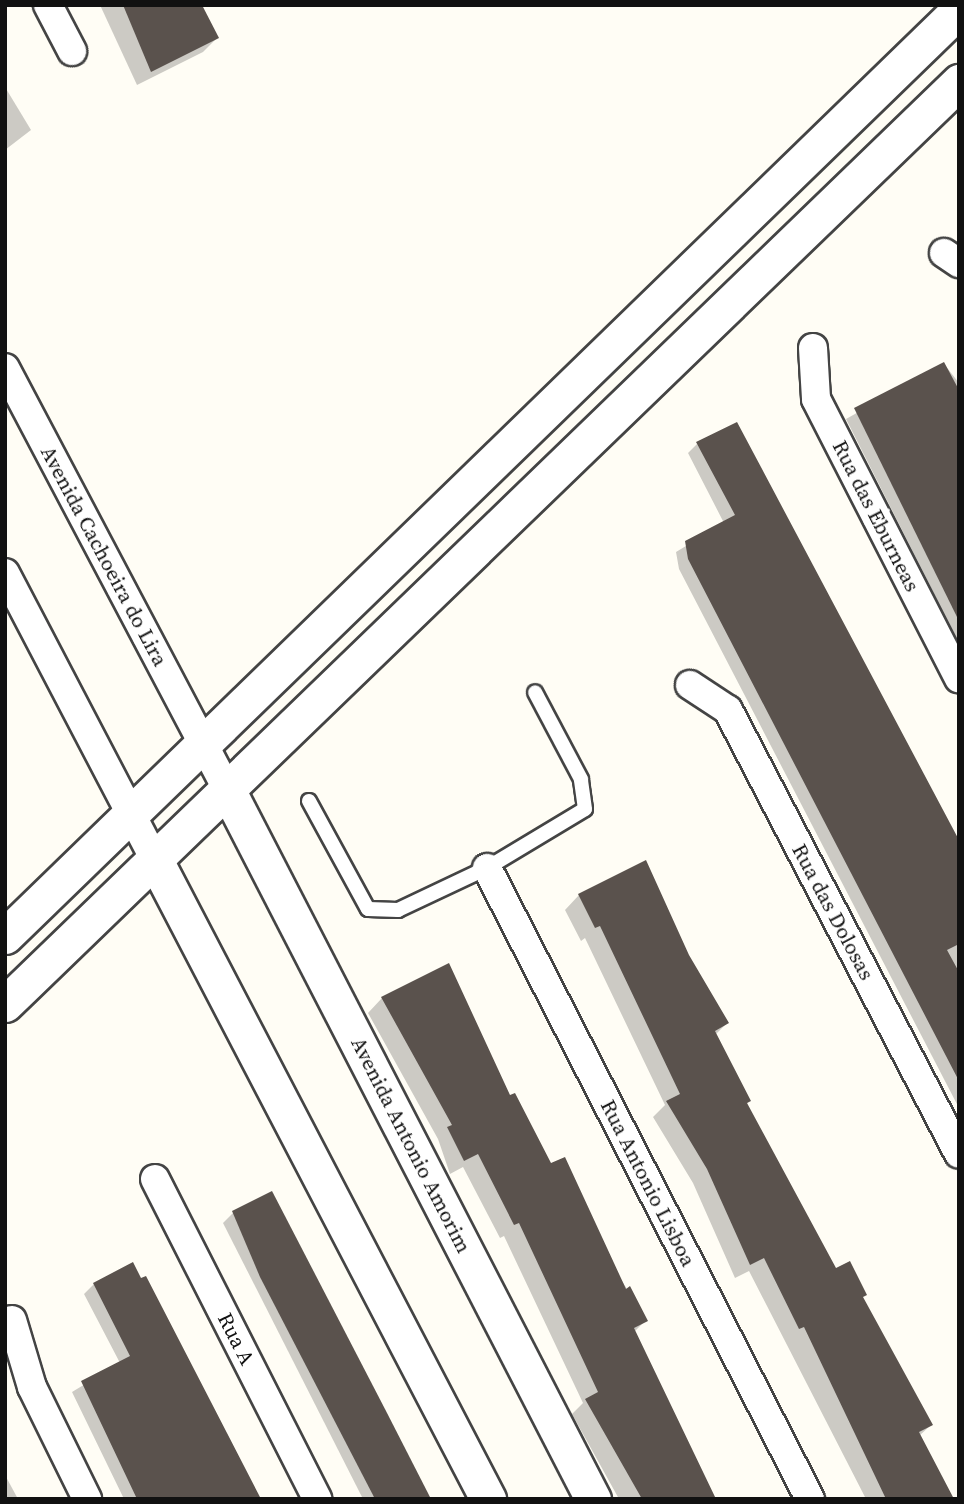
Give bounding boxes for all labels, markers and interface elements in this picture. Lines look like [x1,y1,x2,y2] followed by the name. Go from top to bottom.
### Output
[827,436,925,596] street label: Rua das Eburneas
[35,442,173,670] street label: Avenida Cachoeira do Lira
[787,840,879,984] street label: Rua das Dolosas
[346,1033,476,1257] street label: Avenida Antonio Amorim
[595,1095,701,1271] street label: Rua Antonio Lisboa
[212,1309,260,1369] street label: Rua A

